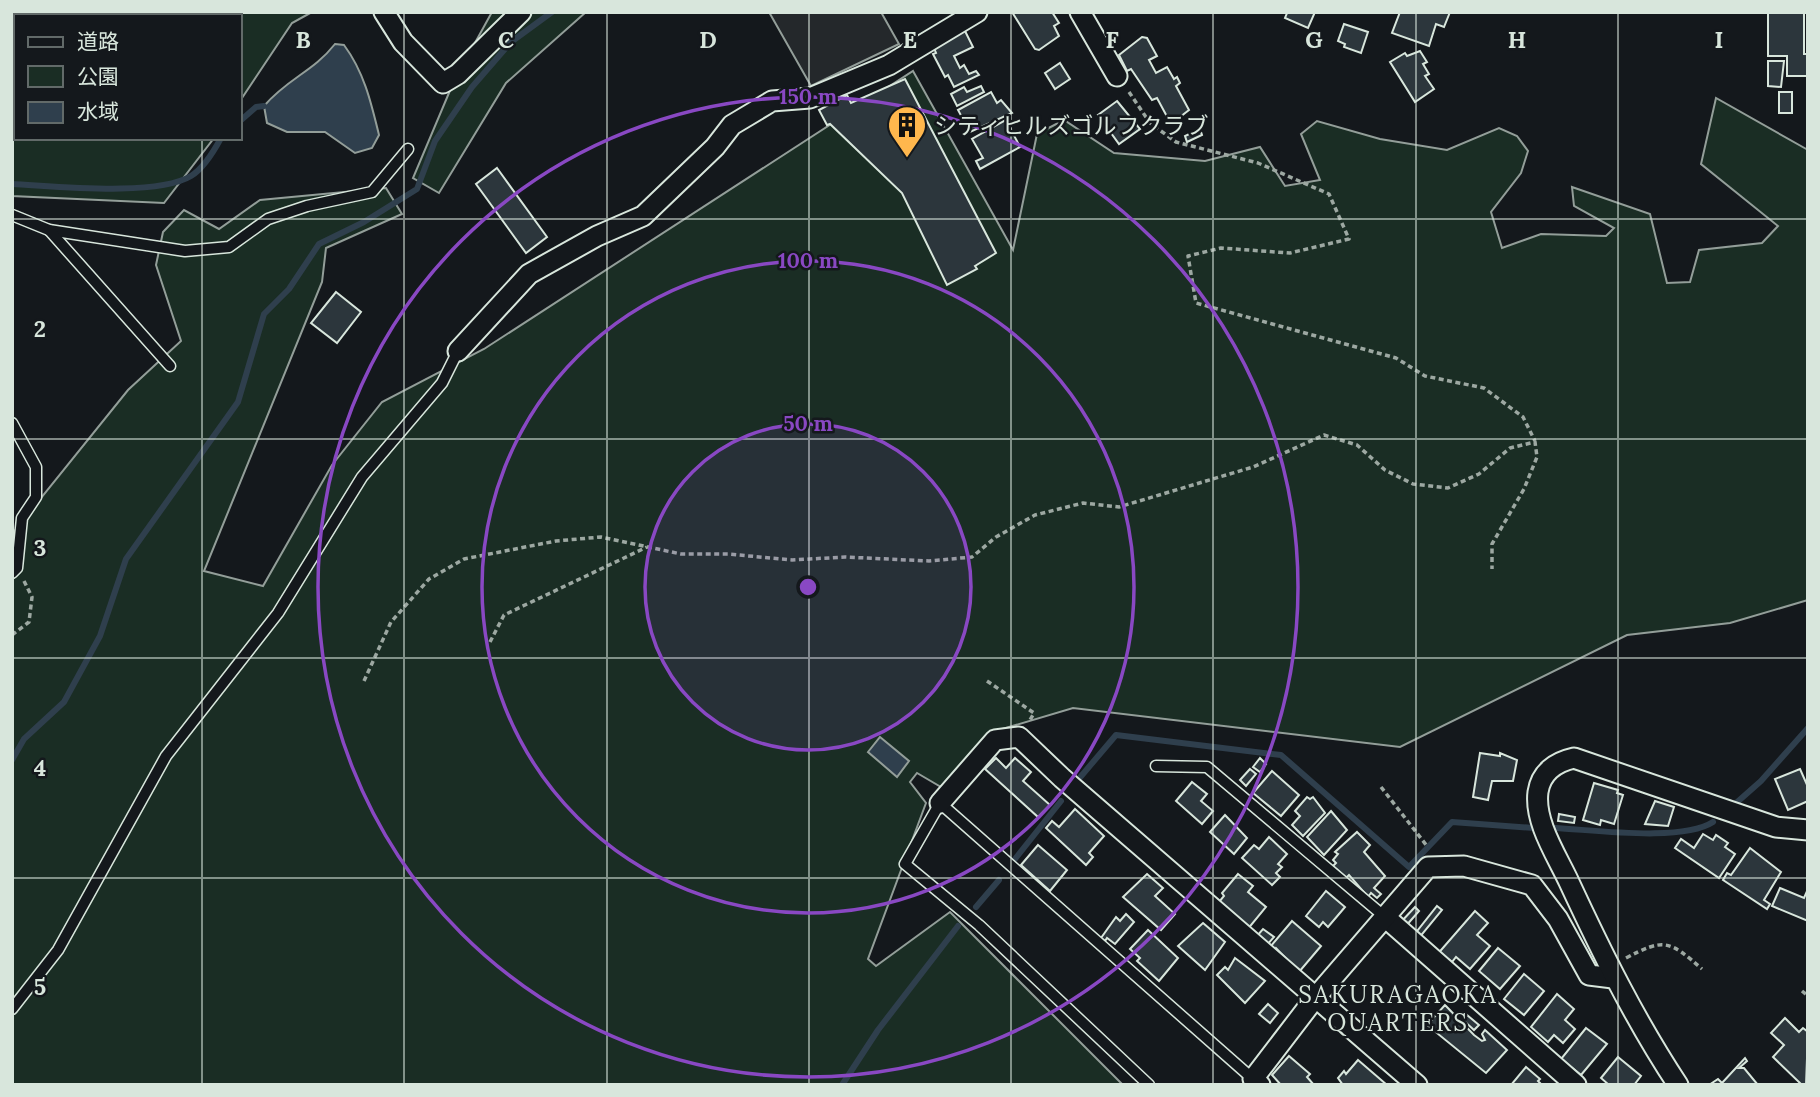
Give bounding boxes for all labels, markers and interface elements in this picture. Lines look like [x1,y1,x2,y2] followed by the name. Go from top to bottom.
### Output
[14,14,242,140] legend
[295,25,311,54] text: B
[498,25,514,54] text: C
[699,25,717,54] text: D
[903,25,917,54] text: E
[1105,25,1119,54] text: F
[1305,25,1323,54] text: G
[1508,25,1526,54] text: H
[1715,25,1723,54] text: I
[77,28,119,55] text: 道路
[77,63,119,90] text: 公園
[779,83,837,110] text: 150 m
[77,98,119,125] text: 水域
[886,104,928,159] building icon: シティヒルズゴルフクラブ
[934,111,1209,140] place label: シティヒルズゴルフクラブ
[778,247,838,274] text: 100 m
[34,314,46,343] text: 2
[783,410,833,437] text: 50 m
[34,533,46,562] text: 3
[796,575,820,599] centre of rings
[34,753,46,782] text: 4
[34,972,46,1001] text: 5
[1298,979,1498,1038] district label: SAKURAGAOKA QUARTERS

